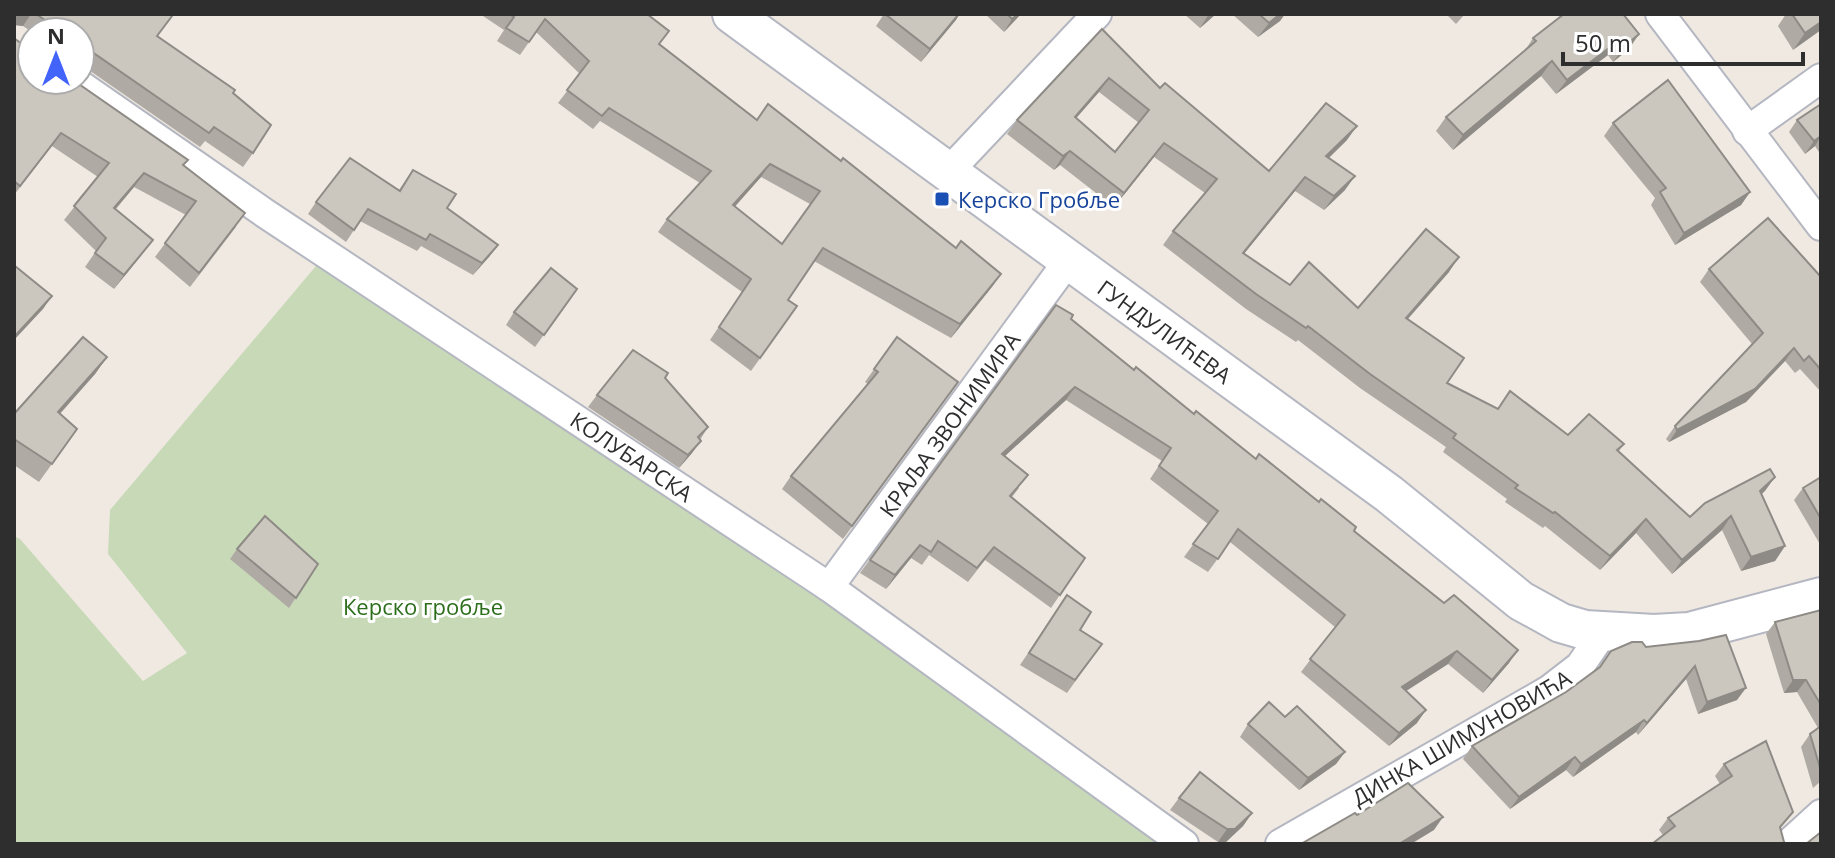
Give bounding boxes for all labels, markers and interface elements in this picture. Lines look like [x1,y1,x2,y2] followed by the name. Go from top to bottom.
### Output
[16,16,96,96] north arrow
[1563,16,1803,66] scale bar
[47,20,65,50] text: N
[1575,26,1631,59] text: 50 m
[958,184,1120,214] place label: Керско Гробље
[933,190,951,208] marker: Керско Гробље
[1092,272,1238,390] street label: ГУНДУЛИЋЕВА
[872,326,1026,522] street label: КРАЉА ЗВОНИМИРА
[565,404,699,508] street label: КОЛУБАРСКА
[343,591,503,621] park label: Керско гробље
[1346,662,1576,812] street label: ДИНКА ШИМУНОВИЋА

